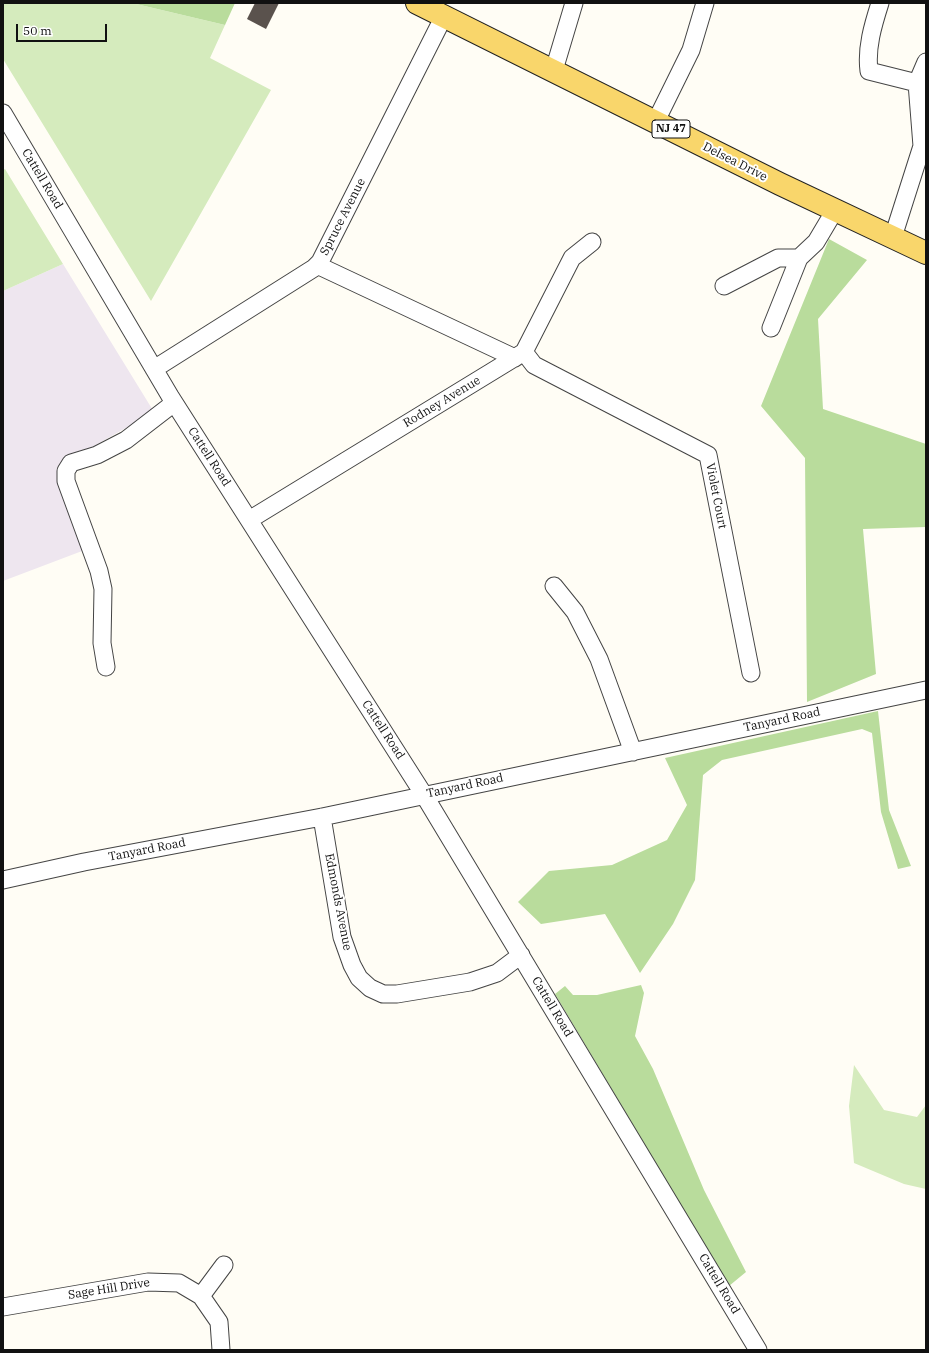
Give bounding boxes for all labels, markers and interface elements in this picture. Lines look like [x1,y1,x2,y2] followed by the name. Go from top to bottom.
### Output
[18,16,109,42] scale bar
[23,23,52,38] text: 50 m
[652,120,690,138] road number: NJ 47
[700,140,770,184] street label: Delsea Drive
[18,146,66,212] street label: Cattell Road
[317,176,369,258] street label: Spruce Avenue
[401,373,483,431] street label: Rodney Avenue
[185,425,233,489] street label: Cattell Road
[703,462,729,530] street label: Violet Court
[359,698,407,762] street label: Cattell Road
[742,705,822,735] street label: Tanyard Road
[425,771,505,801] street label: Tanyard Road
[107,835,187,865] street label: Tanyard Road
[322,852,354,952] street label: Edmonds Avenue
[528,974,576,1040] street label: Cattell Road
[695,1251,743,1317] street label: Cattell Road
[67,1275,151,1303] street label: Sage Hill Drive

